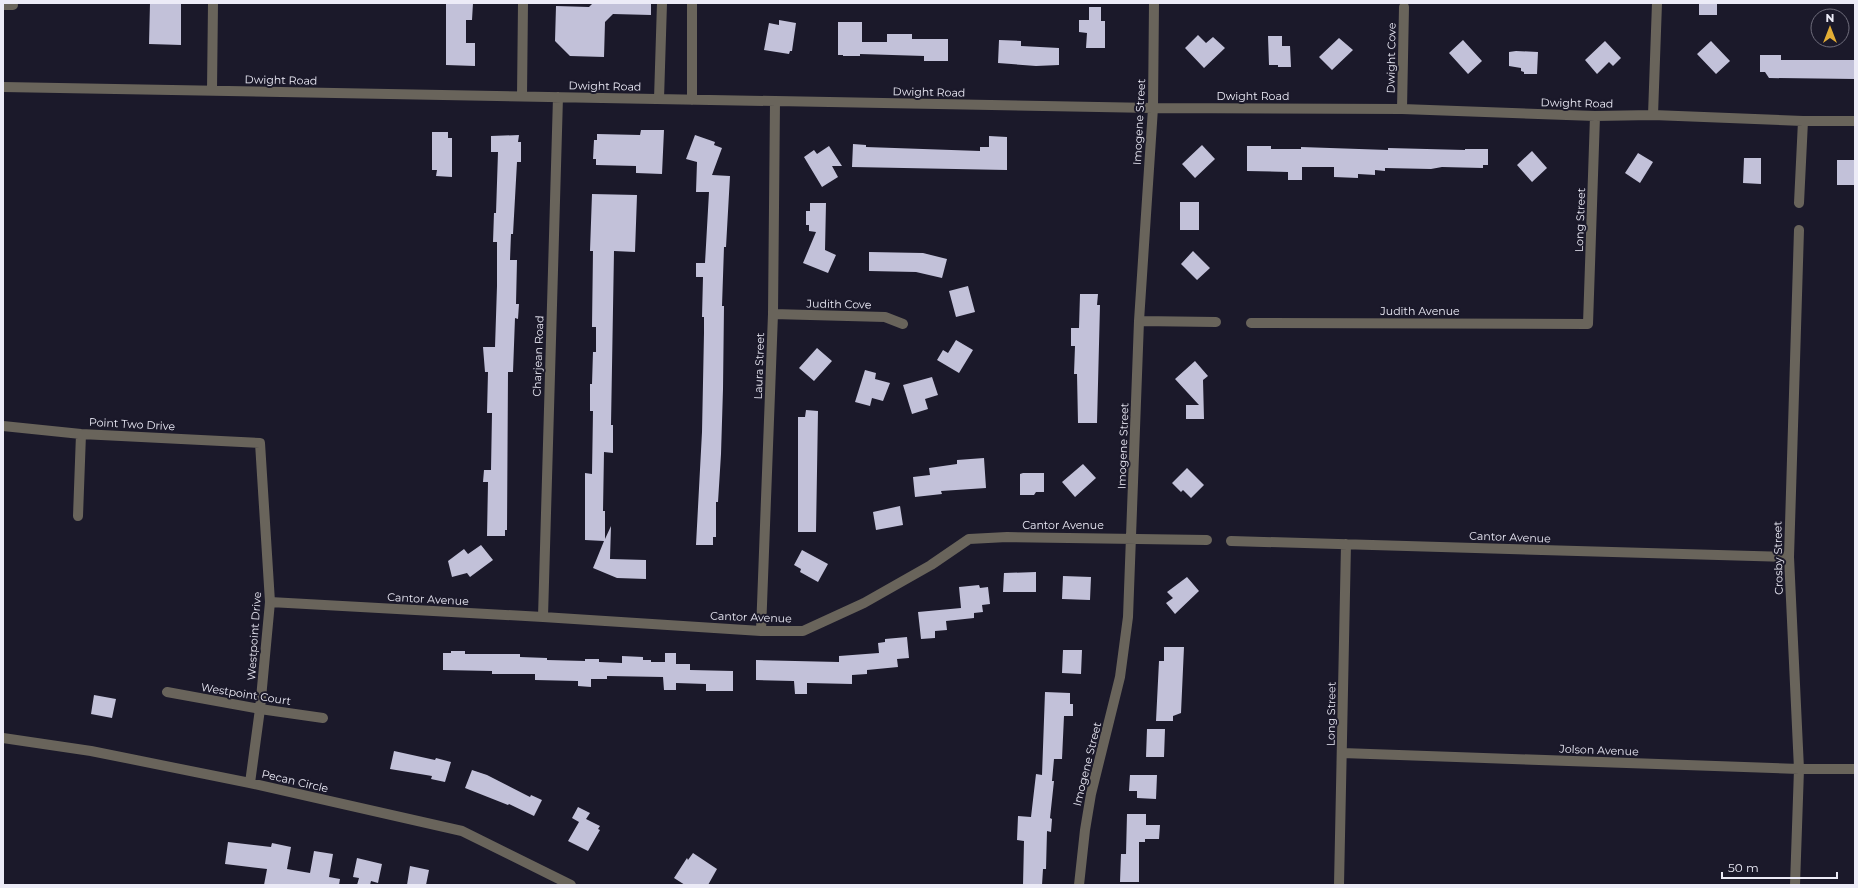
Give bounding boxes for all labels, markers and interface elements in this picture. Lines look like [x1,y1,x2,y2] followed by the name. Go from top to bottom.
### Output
[1810,8,1850,48] north arrow
[1826,11,1834,25] text: N
[1383,22,1399,93] street label: Dwight Cove
[244,72,318,88] street label: Dwight Road
[568,78,642,94] street label: Dwight Road
[1130,78,1148,165] street label: Imogene Street
[892,84,966,100] street label: Dwight Road
[1217,89,1289,103] street label: Dwight Road
[1540,95,1614,111] street label: Dwight Road
[1572,187,1588,252] street label: Long Street
[806,296,872,312] street label: Judith Cove
[1379,304,1460,318] street label: Judith Avenue
[530,315,546,397] street label: Charjean Road
[751,332,767,400] street label: Laura Street
[1114,402,1132,489] street label: Imogene Street
[88,415,176,433] street label: Point Two Drive
[1022,518,1104,532] street label: Cantor Avenue
[1770,520,1786,595] street label: Crosby Street
[1469,529,1551,545] street label: Cantor Avenue
[387,590,469,608] street label: Cantor Avenue
[244,591,264,681] street label: Westpoint Drive
[710,609,792,625] street label: Cantor Avenue
[200,680,293,708] street label: Westpoint Court
[1323,681,1339,746] street label: Long Street
[1070,720,1104,808] street label: Imogene Street
[1558,742,1639,758] street label: Jolson Avenue
[260,767,330,796] street label: Pecan Circle
[1722,854,1837,880] scale bar
[1728,860,1759,875] text: 50 m

